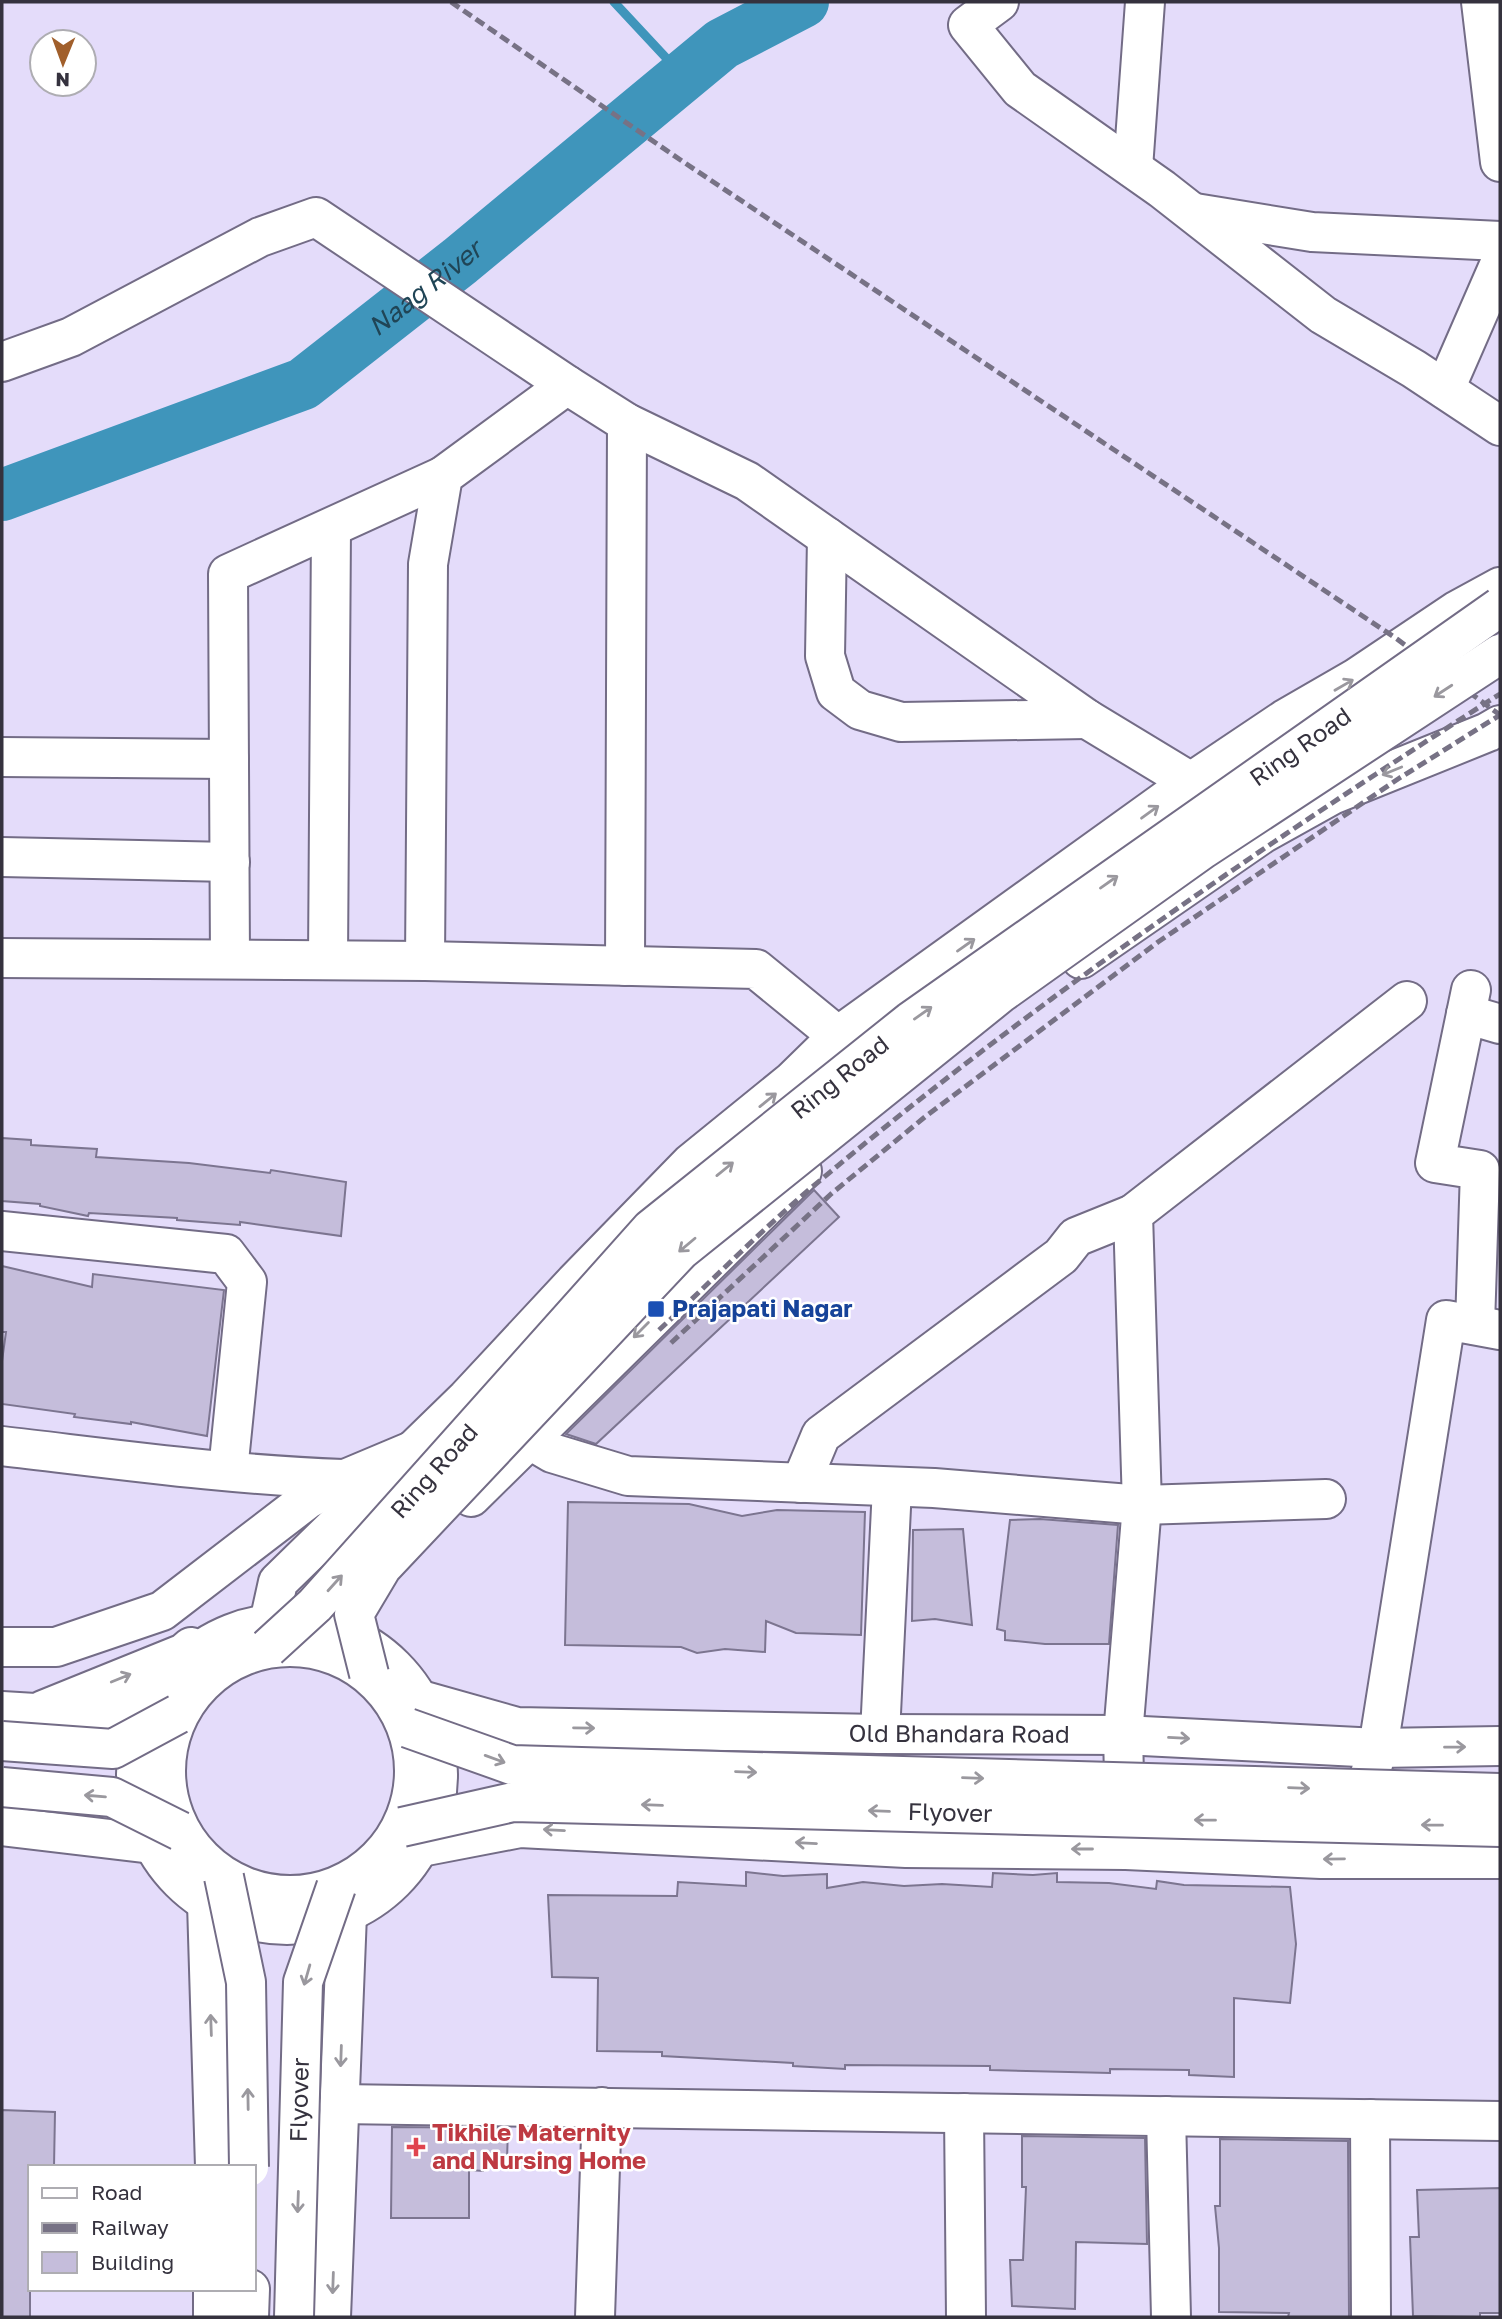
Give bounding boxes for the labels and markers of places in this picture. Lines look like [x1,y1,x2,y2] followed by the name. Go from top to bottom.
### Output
[672,1293,853,1322] place label: Prajapati Nagar
[646,1299,666,1319] marker: Prajapati Nagar
[432,2117,646,2174] place label: Tikhile Maternity and Nursing Home
[406,2137,426,2157] marker: Tikhile Maternity and Nursing Home

